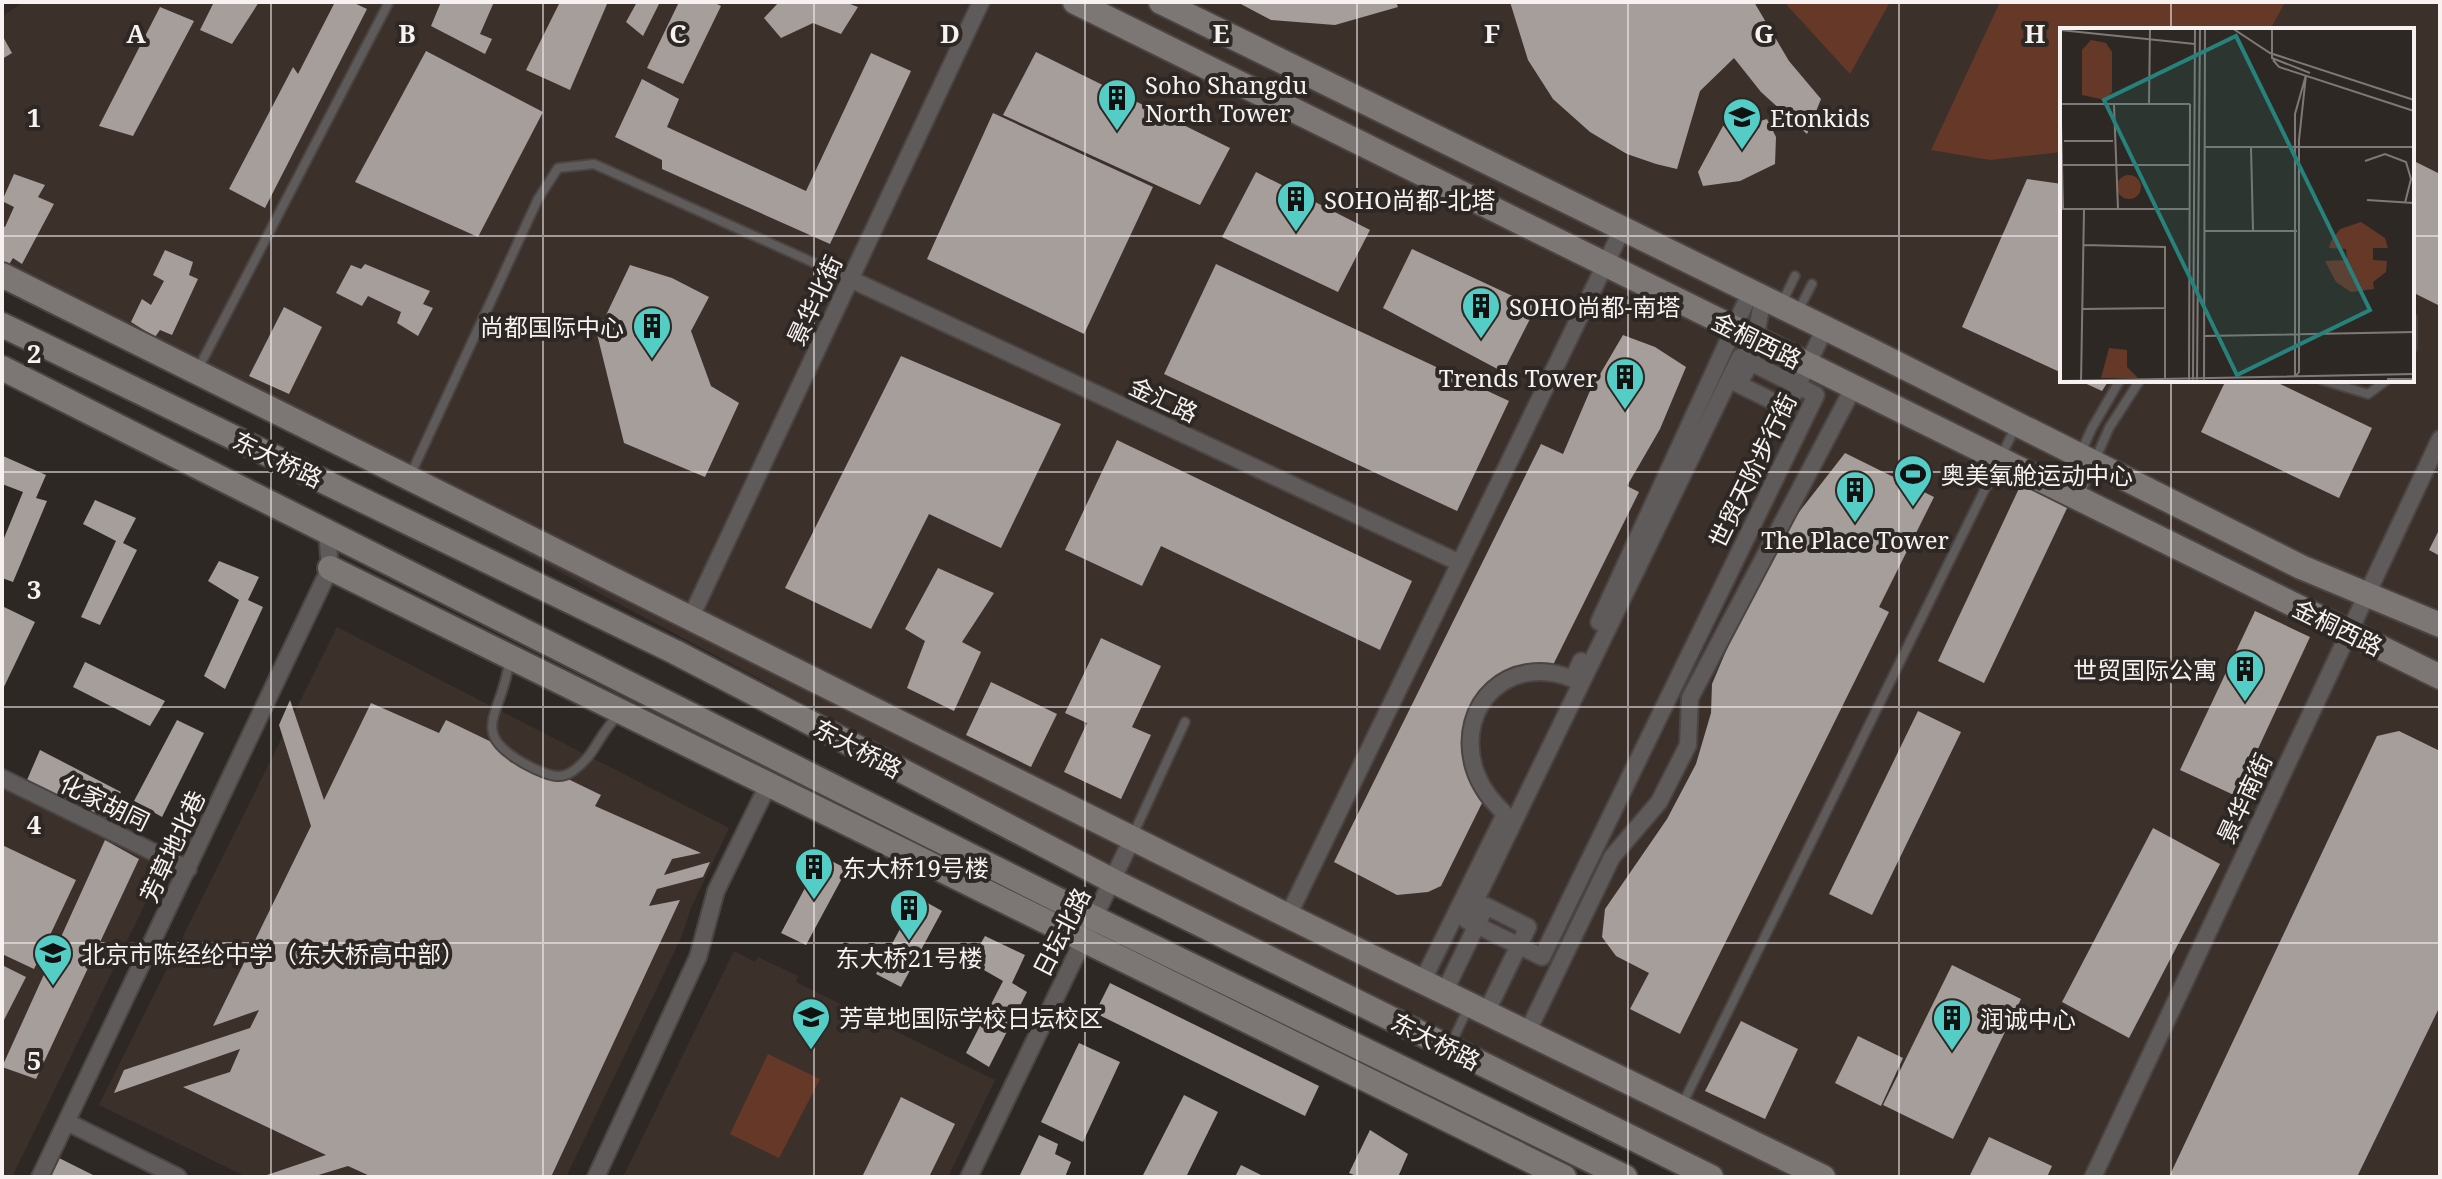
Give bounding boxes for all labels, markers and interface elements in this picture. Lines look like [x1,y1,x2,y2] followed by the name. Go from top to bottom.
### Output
[126,15,146,51] text: A
[398,15,416,51] text: B
[669,15,687,51] text: C
[940,15,960,51] text: D
[1213,15,1230,51] text: E
[1484,15,1500,51] text: F
[1754,15,1774,51] text: G
[2024,15,2046,51] text: H
[2060,28,2414,382] inset map
[1145,68,1307,129] place label: Soho Shangdu North Tower
[1096,77,1138,132] building icon: Soho Shangdu North Tower
[1721,96,1763,151] school or university icon: Etonkids
[27,99,41,135] text: 1
[1770,101,1870,134] place label: Etonkids
[1275,178,1317,233] building icon: SOHO尚都-北塔
[1324,183,1495,216] place label: SOHO尚都-北塔
[779,250,849,350] street label: 景华北街
[1460,285,1502,340] building icon: SOHO尚都-南塔
[1509,290,1680,323] place label: SOHO尚都-南塔
[1707,304,1807,376] street label: 金桐西路
[631,305,673,360] building icon: 尚都国际中心
[480,310,624,343] place label: 尚都国际中心
[27,335,41,371] text: 2
[1604,356,1646,411] building icon: Trends Tower
[1439,361,1597,394] place label: Trends Tower
[1124,369,1204,429] street label: 金汇路
[1700,387,1804,553] street label: 世贸天阶步行街
[228,423,328,495] street label: 东大桥路
[1892,453,1934,508] sports icon: 奥美氧舱运动中心
[1941,458,2133,491] place label: 奥美氧舱运动中心
[1834,469,1876,524] building icon: The Place Tower
[1761,523,1949,556] place label: The Place Tower
[27,571,41,607] text: 3
[2288,591,2388,663] street label: 金桐西路
[2224,648,2266,703] building icon: 世贸国际公寓
[2073,653,2217,686] place label: 世贸国际公寓
[808,711,908,785] street label: 东大桥路
[2209,748,2279,848] street label: 景华南街
[55,766,155,838] street label: 化家胡同
[132,785,212,907] street label: 芳草地北巷
[27,806,42,842] text: 4
[793,846,835,901] building icon: 东大桥19号楼
[842,851,989,884] place label: 东大桥19号楼
[1025,882,1097,982] street label: 日坛北路
[888,887,930,942] building icon: 东大桥21号楼
[32,932,74,987] school or university icon: 北京市陈经纶中学（东大桥高中部）
[81,937,465,970] place label: 北京市陈经纶中学（东大桥高中部）
[836,941,982,974] place label: 东大桥21号楼
[790,996,832,1051] school or university icon: 芳草地国际学校日坛校区
[1931,997,1973,1052] building icon: 润诚中心
[839,1001,1103,1034] place label: 芳草地国际学校日坛校区
[1980,1002,2076,1035] place label: 润诚中心
[1386,1005,1486,1077] street label: 东大桥路
[27,1042,41,1078] text: 5

